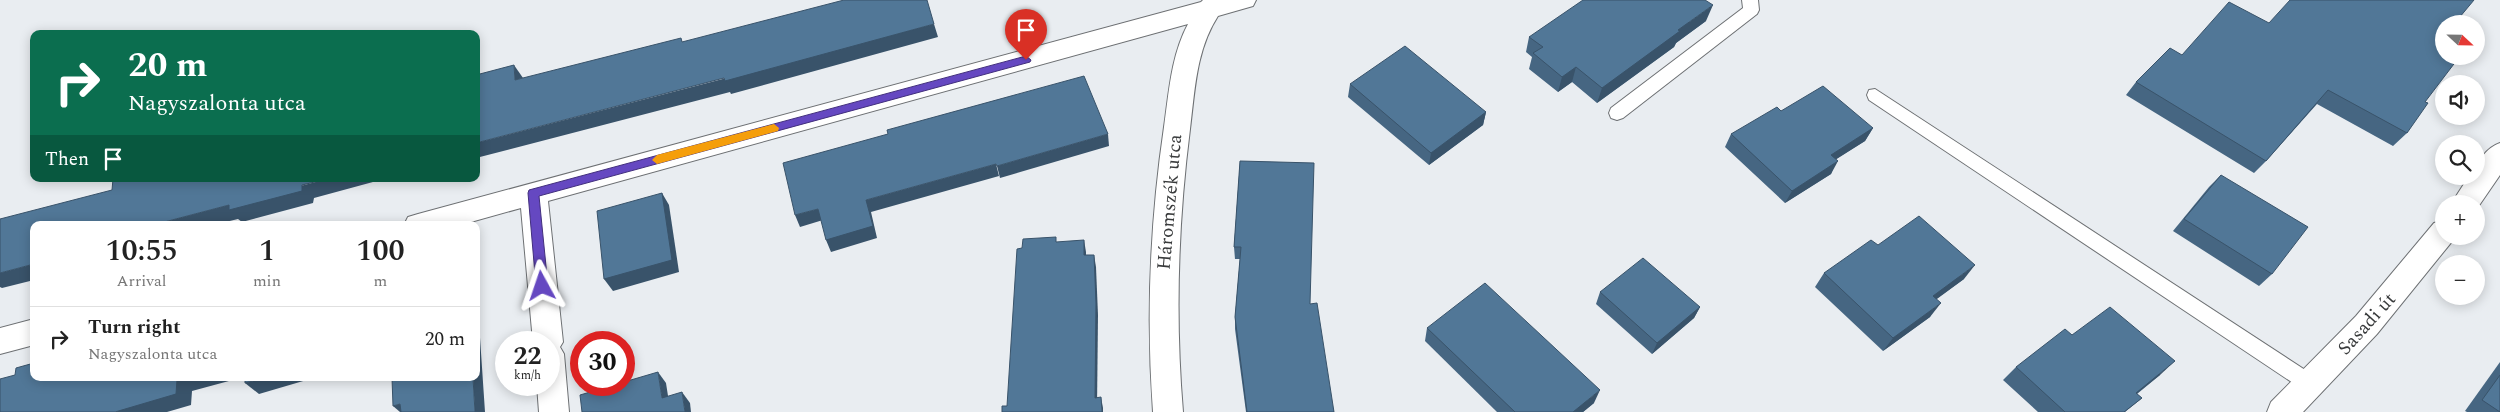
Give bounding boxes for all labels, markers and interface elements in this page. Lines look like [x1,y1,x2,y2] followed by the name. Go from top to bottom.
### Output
[1005,9,1047,60] pin
[2435,15,2485,65] north arrow
[2435,15,2485,305] map controls
[1012,16,1040,44] icon: arrive
[128,39,208,92] text: 20 m
[45,50,110,115] icon: right
[2435,75,2485,125] button: sound
[128,87,306,120] text: Nagyszalonta utca
[1150,132,1190,271] street label: Háromszék utca
[2435,135,2485,185] button: search
[45,145,89,174] text: Then
[99,145,127,173] icon: arrive
[2435,195,2485,245] button: +
[105,228,178,274] text: 10:55
[259,228,275,274] text: 1
[356,228,405,274] text: 100
[2435,255,2485,305] button: −
[515,259,567,311] position arrow
[117,269,166,293] text: Arrival
[253,269,281,293] text: min
[374,269,387,293] text: m
[2331,286,2403,362] street label: Sasadi út
[88,313,181,342] text: Turn right
[45,325,73,353] icon: right
[425,325,465,354] text: 20 m
[570,331,635,396] speed limit sign: 30
[513,338,542,376] text: 22
[88,342,217,366] text: Nagyszalonta utca
[514,366,541,385] text: km/h

